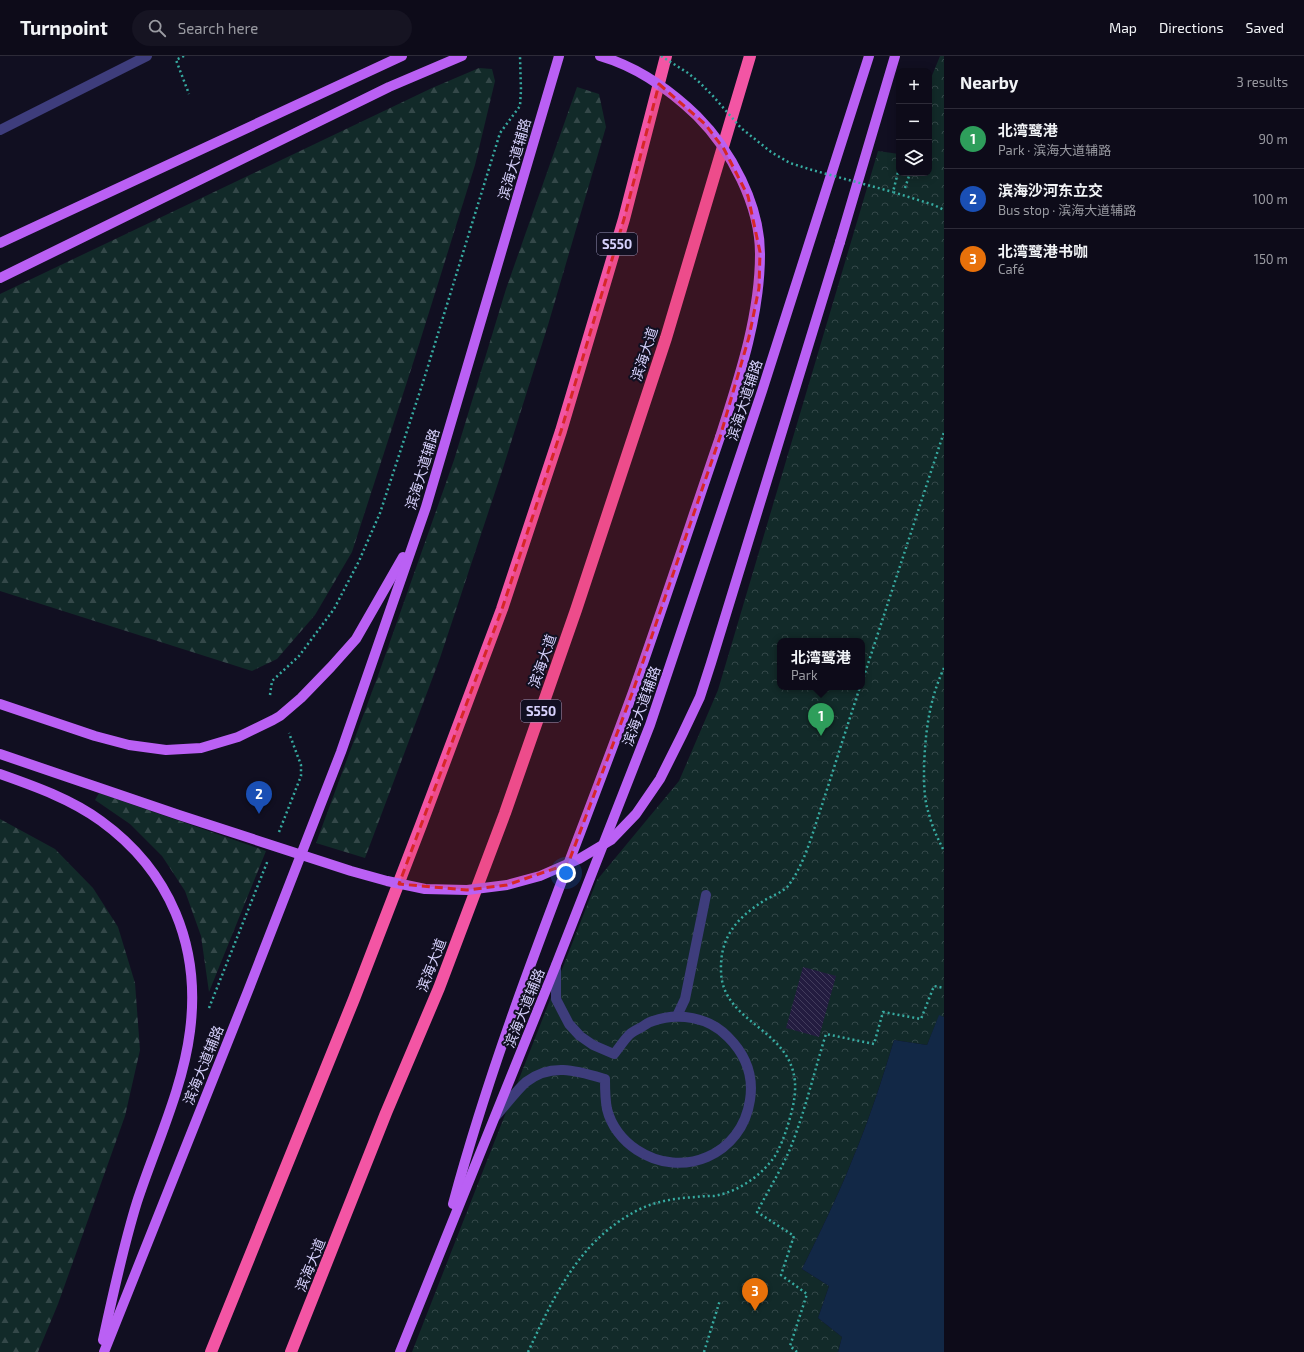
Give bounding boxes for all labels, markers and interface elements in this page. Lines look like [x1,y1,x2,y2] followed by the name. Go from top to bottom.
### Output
[132,10,412,46] search box
[20,16,108,39] text: Turnpoint
[146,17,168,39] icon: search
[178,19,258,37] text: Search here
[1109,19,1137,36] text: Map
[1159,19,1224,36] text: Directions
[1246,19,1284,36] text: Saved
[896,68,932,176] map controls
[896,68,932,104] button: +
[960,72,1018,92] text: Nearby
[1237,74,1288,90] text: 3 results
[896,104,932,140] button: −
[494,116,534,202] street label: 滨海大道辅路
[998,121,1058,139] text: 北湾鹭港
[970,131,976,147] text: 1
[1258,131,1288,147] text: 90 m
[896,140,932,176] button: layers
[998,142,1111,158] text: Park · 滨海大道辅路
[998,181,1103,199] text: 滨海沙河东立交
[969,191,977,207] text: 2
[1253,191,1288,207] text: 100 m
[998,202,1136,218] text: Bus stop · 滨海大道辅路
[597,233,637,255] road number: S550
[998,242,1088,260] text: 北湾鹭港书咖
[969,251,977,267] text: 3
[1254,251,1288,267] text: 150 m
[998,261,1024,277] text: Café
[627,325,661,383] street label: 滨海大道
[723,357,765,443] street label: 滨海大道辅路
[402,426,442,512] street label: 滨海大道辅路
[525,632,559,690] street label: 滨海大道
[777,638,865,690] popup
[791,648,851,666] text: 北湾鹭港
[619,664,663,748] street label: 滨海大道辅路
[791,667,818,683] text: Park
[521,700,561,722] road number: S550
[808,703,834,736] pin: 1
[246,781,272,814] pin: 2
[556,863,576,883] your location
[413,936,449,994] street label: 滨海大道
[500,966,548,1050] street label: 滨海大道辅路
[179,1023,227,1107] street label: 滨海大道辅路
[292,1236,328,1294] street label: 滨海大道
[742,1278,768,1311] pin: 3

